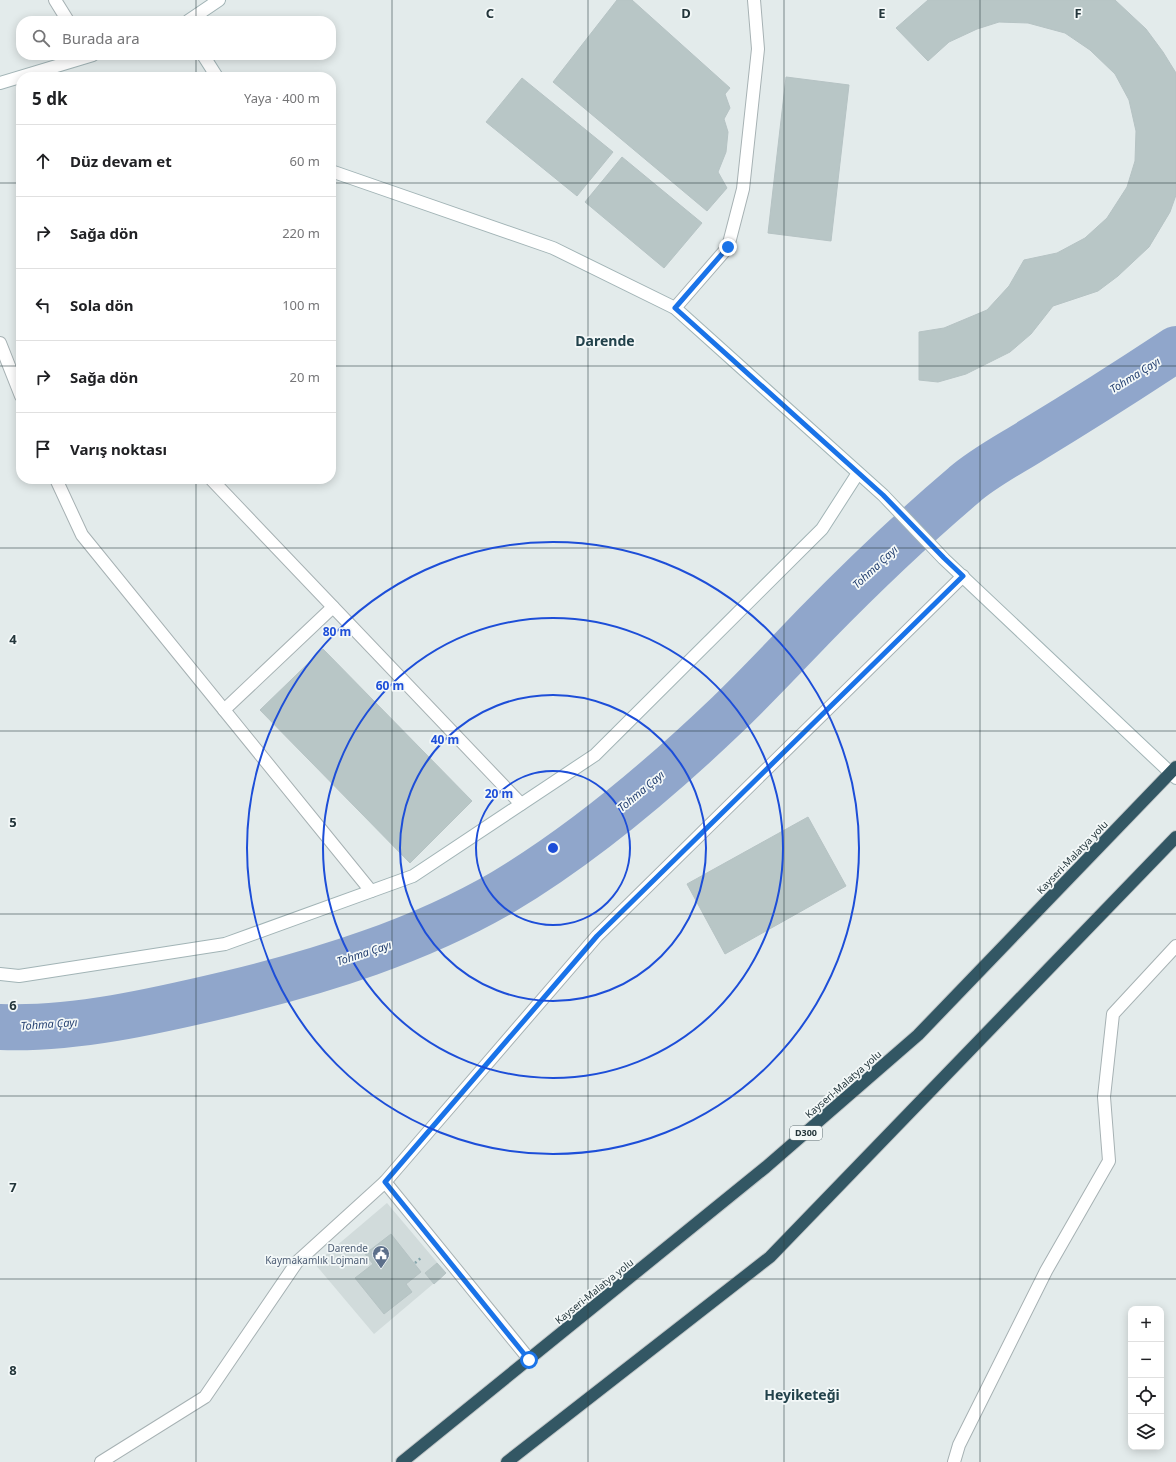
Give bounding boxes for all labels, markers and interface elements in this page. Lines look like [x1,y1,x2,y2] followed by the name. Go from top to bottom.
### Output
[486,4,494,22] text: C
[681,4,691,22] text: D
[878,4,886,22] text: E
[1074,4,1082,22] text: F
[16,16,336,60] search box
[30,27,52,49] icon: search
[62,28,140,48] text: Burada ara
[32,87,67,110] text: 5 dk
[244,89,320,107] text: Yaya · 400 m
[32,150,54,172] icon: ahead
[70,151,172,171] text: Düz devam et
[290,152,320,170] text: 60 m
[32,222,54,244] icon: right
[70,223,138,243] text: Sağa dön
[282,224,320,242] text: 220 m
[719,238,737,256] route end
[32,294,54,316] icon: left
[70,295,134,315] text: Sola dön
[282,296,320,314] text: 100 m
[575,331,635,350] district label: Darende
[1107,353,1163,396] water label: Tohma Çayı
[32,366,54,388] icon: right
[70,367,138,387] text: Sağa dön
[290,368,320,386] text: 20 m
[32,438,54,460] icon: arrive
[70,439,167,459] text: Varış noktası
[849,542,901,591] water label: Tohma Çayı
[323,623,351,640] text: 80 m
[9,630,17,648] text: 4
[376,677,404,694] text: 60 m
[431,731,459,748] text: 40 m
[614,767,667,815] water label: Tohma Çayı
[485,785,513,802] text: 20 m
[9,813,17,831] text: 5
[1033,817,1111,897] street label: Kayseri-Malatya yolu
[546,841,560,855] centre of rings
[335,937,393,968] water label: Tohma Çayı
[9,996,17,1014] text: 6
[20,1014,78,1033] water label: Tohma Çayı
[802,1047,884,1121] street label: Kayseri-Malatya yolu
[790,1126,822,1140] road number: D300
[9,1178,17,1196] text: 7
[265,1241,368,1267] place label: Darende Kaymakamlık Lojmanı
[371,1244,391,1269] public building icon: Darende Kaymakamlık Lojmanı
[552,1255,636,1327] street label: Kayseri-Malatya yolu
[1128,1306,1164,1450] map controls
[1128,1306,1164,1342] button: +
[1128,1342,1164,1378] button: −
[520,1351,538,1369] route start
[9,1361,17,1379] text: 8
[1128,1378,1164,1414] button: locate
[764,1385,840,1404] district label: Heyiketeği
[1128,1414,1164,1450] button: layers

